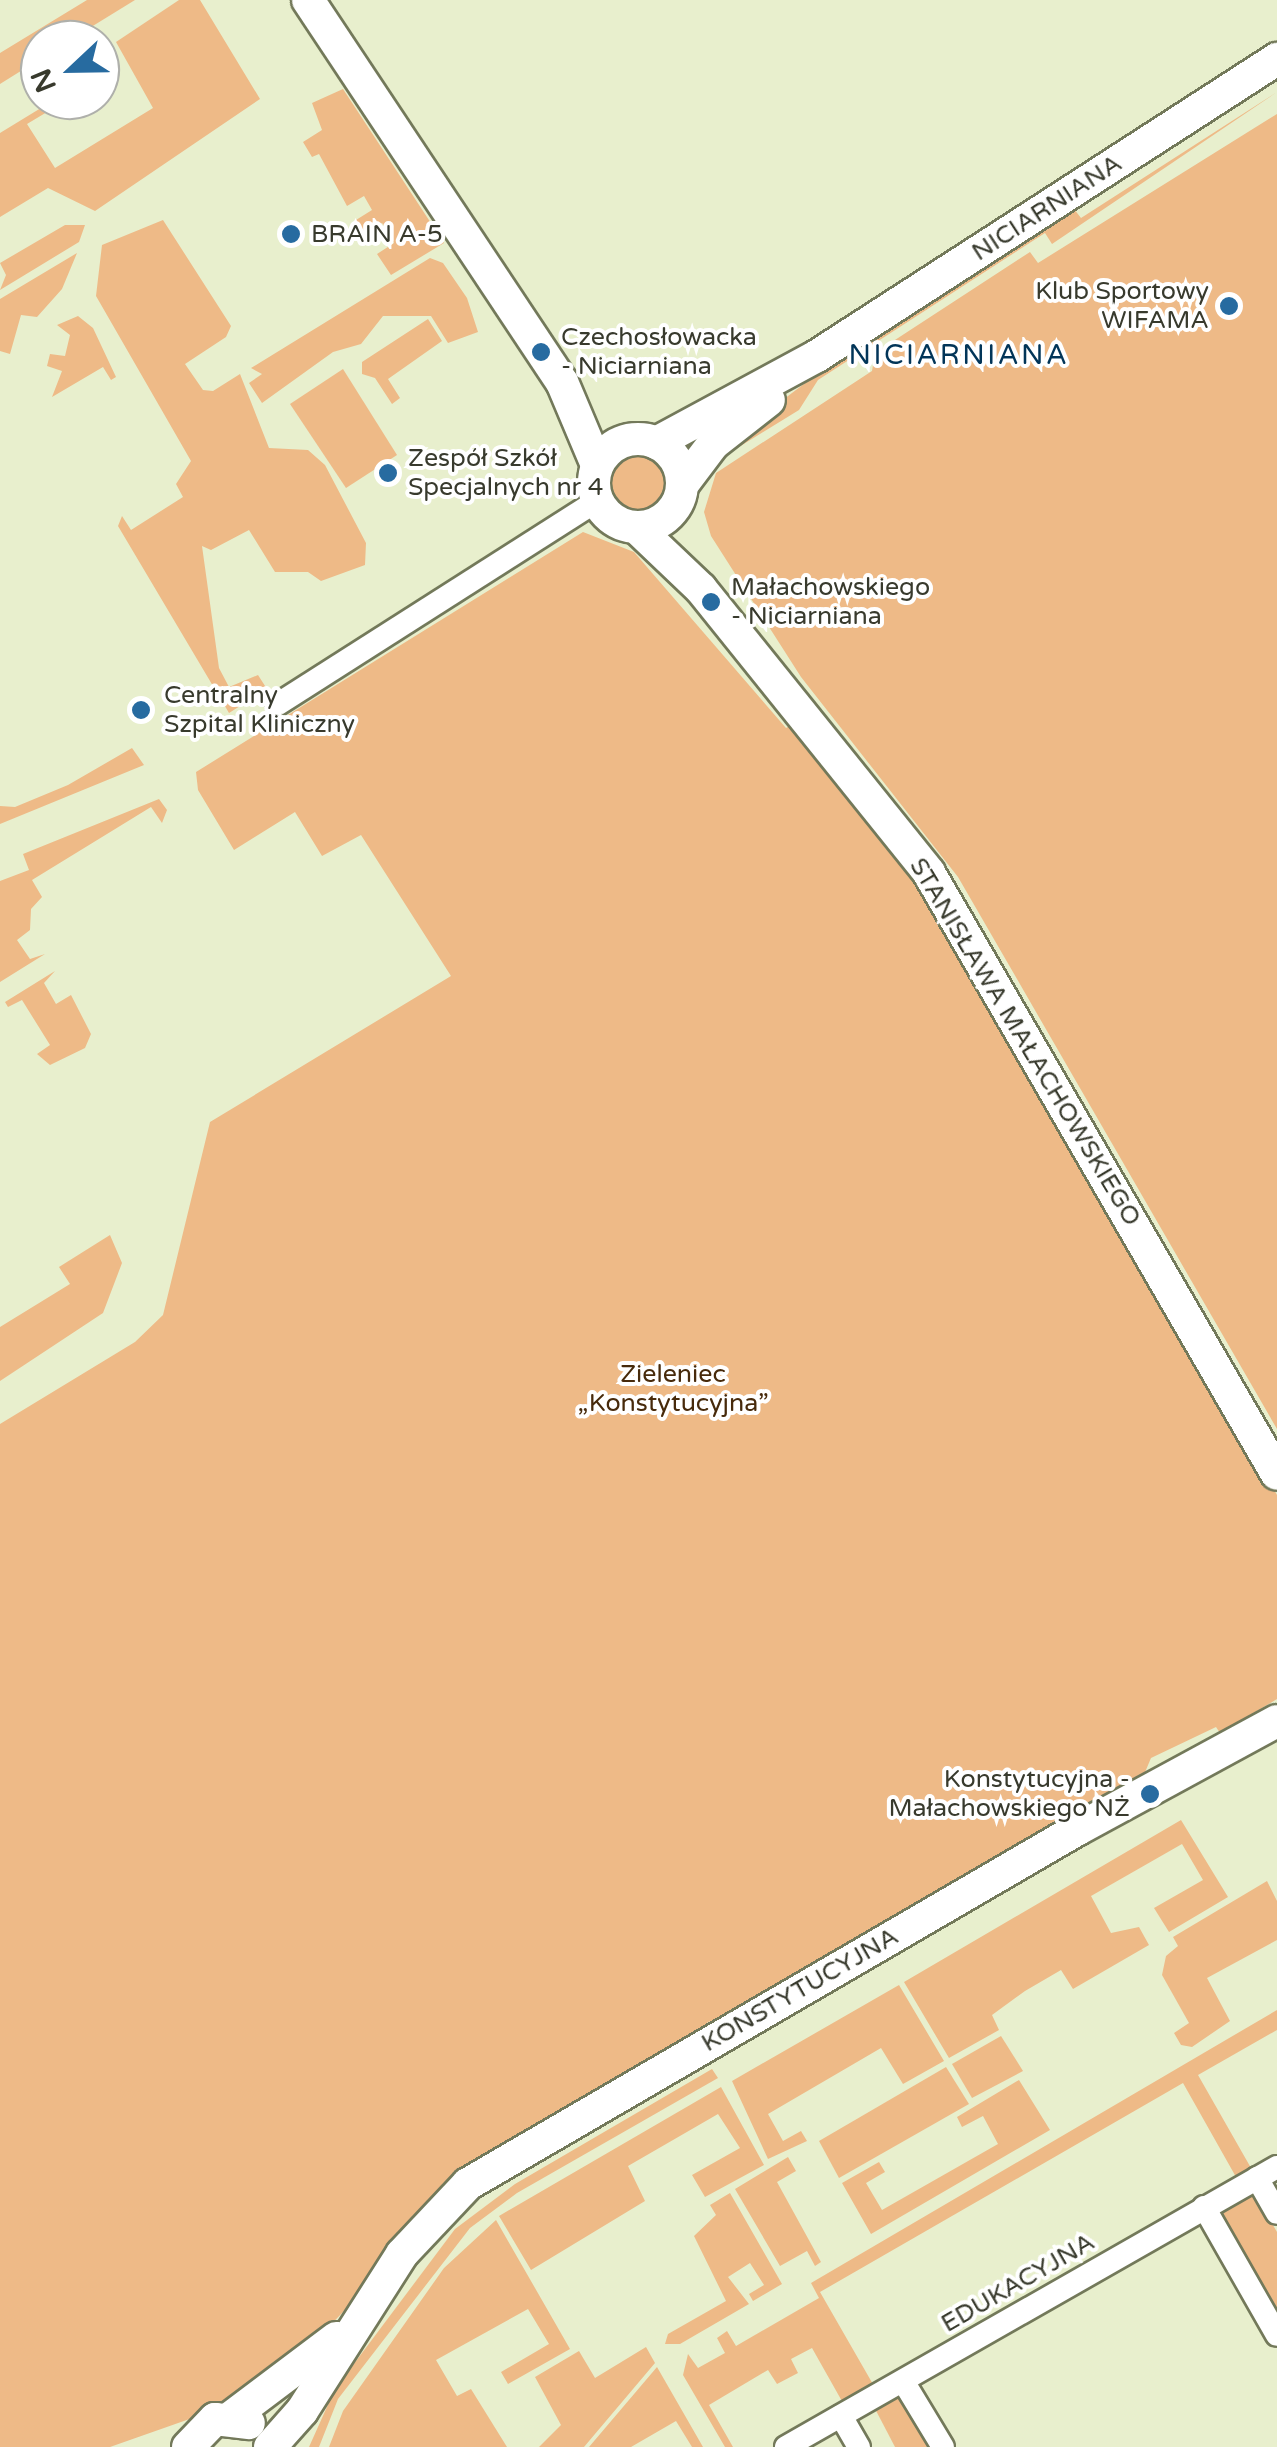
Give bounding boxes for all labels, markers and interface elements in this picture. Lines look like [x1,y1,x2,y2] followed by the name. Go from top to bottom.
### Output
[20,20,120,120] north arrow
[24,64,64,97] text: N
[966,148,1128,268] street label: NICIARNIANA
[311,219,443,249] place label: BRAIN A-5
[280,223,302,245] marker: BRAIN A-5
[1035,277,1209,336] place label: Klub Sportowy WIFAMA
[1218,295,1240,317] marker: Klub Sportowy WIFAMA
[561,323,757,382] place label: Czechosłowacka - Niciarniana
[849,338,1069,372] district label: NICIARNIANA
[530,341,552,363] marker: Czechosłowacka - Niciarniana
[408,444,603,503] place label: Zespół Szkół Specjalnych nr 4
[377,462,399,484] marker: Zespół Szkół Specjalnych nr 4
[731,573,930,632] place label: Małachowskiego - Niciarniana
[700,591,722,613] marker: Małachowskiego - Niciarniana
[164,681,355,740] place label: Centralny Szpital Kliniczny
[128,697,154,723] marker: Centralny Szpital Kliniczny
[903,853,1147,1231] street label: STANISŁAWA MAŁACHOWSKIEGO
[578,1360,768,1419] park label: Zieleniec „Konstytucyjna”
[888,1765,1130,1824] place label: Konstytucyjna - Małachowskiego NŻ
[1139,1783,1161,1805] marker: Konstytucyjna - Małachowskiego NŻ
[696,1921,904,2059] street label: KONSTYTUCYJNA
[936,2227,1100,2339] street label: EDUKACYJNA

